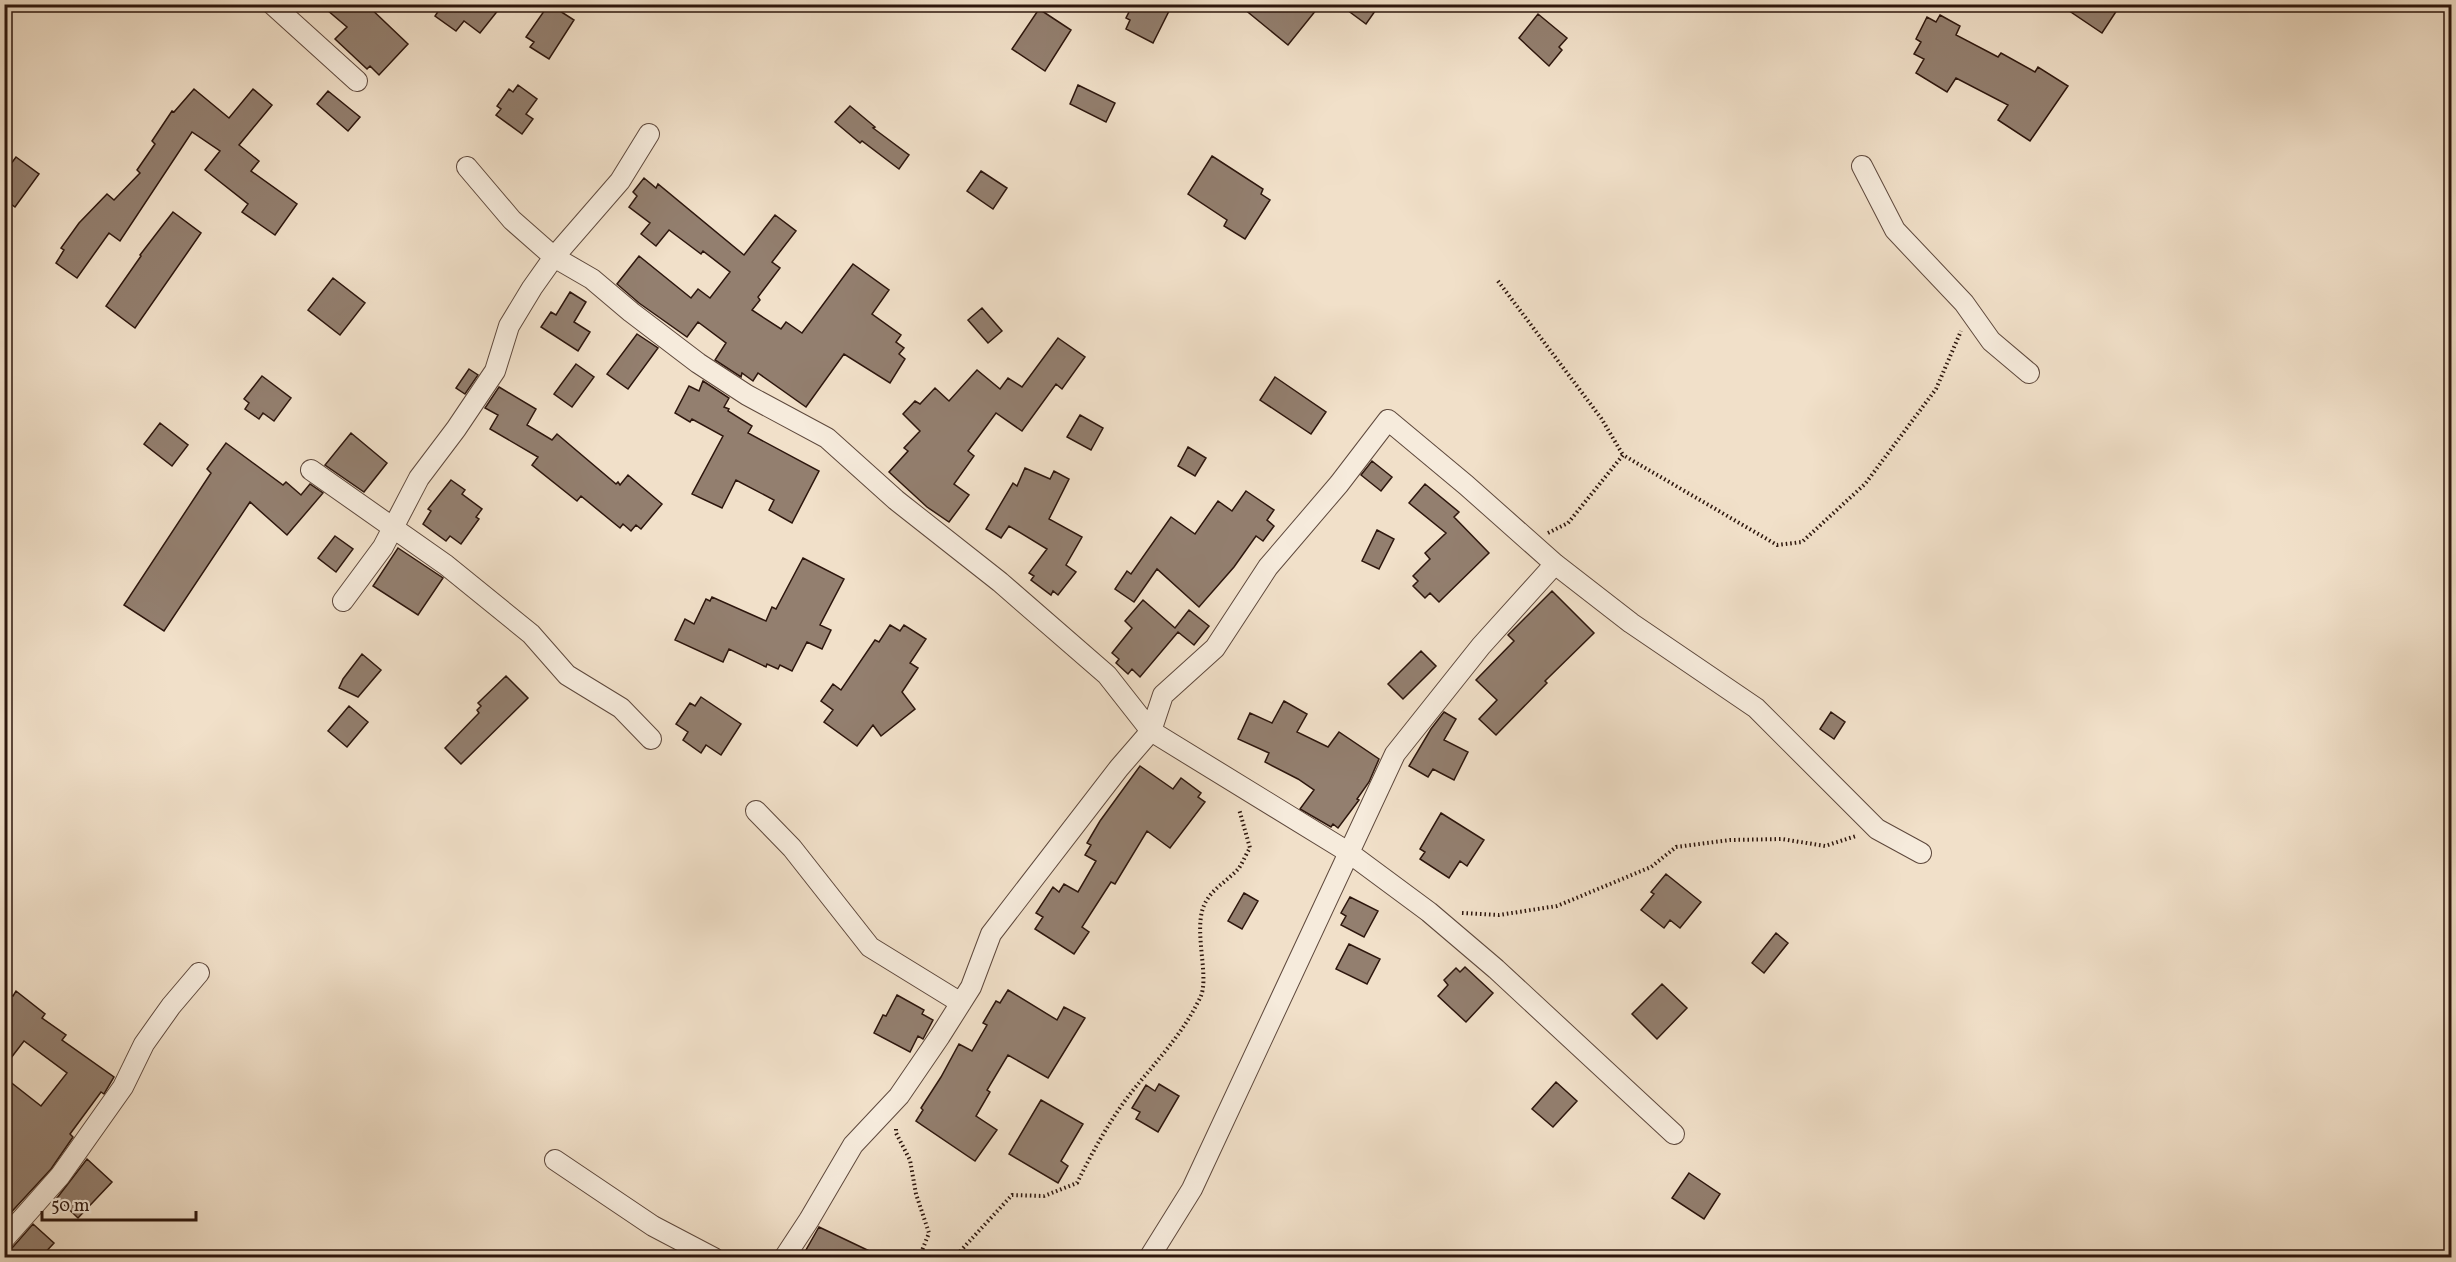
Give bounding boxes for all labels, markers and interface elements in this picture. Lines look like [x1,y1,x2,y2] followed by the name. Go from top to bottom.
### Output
[42,1184,196,1222] scale bar
[51,1194,90,1219] text: 50 m

